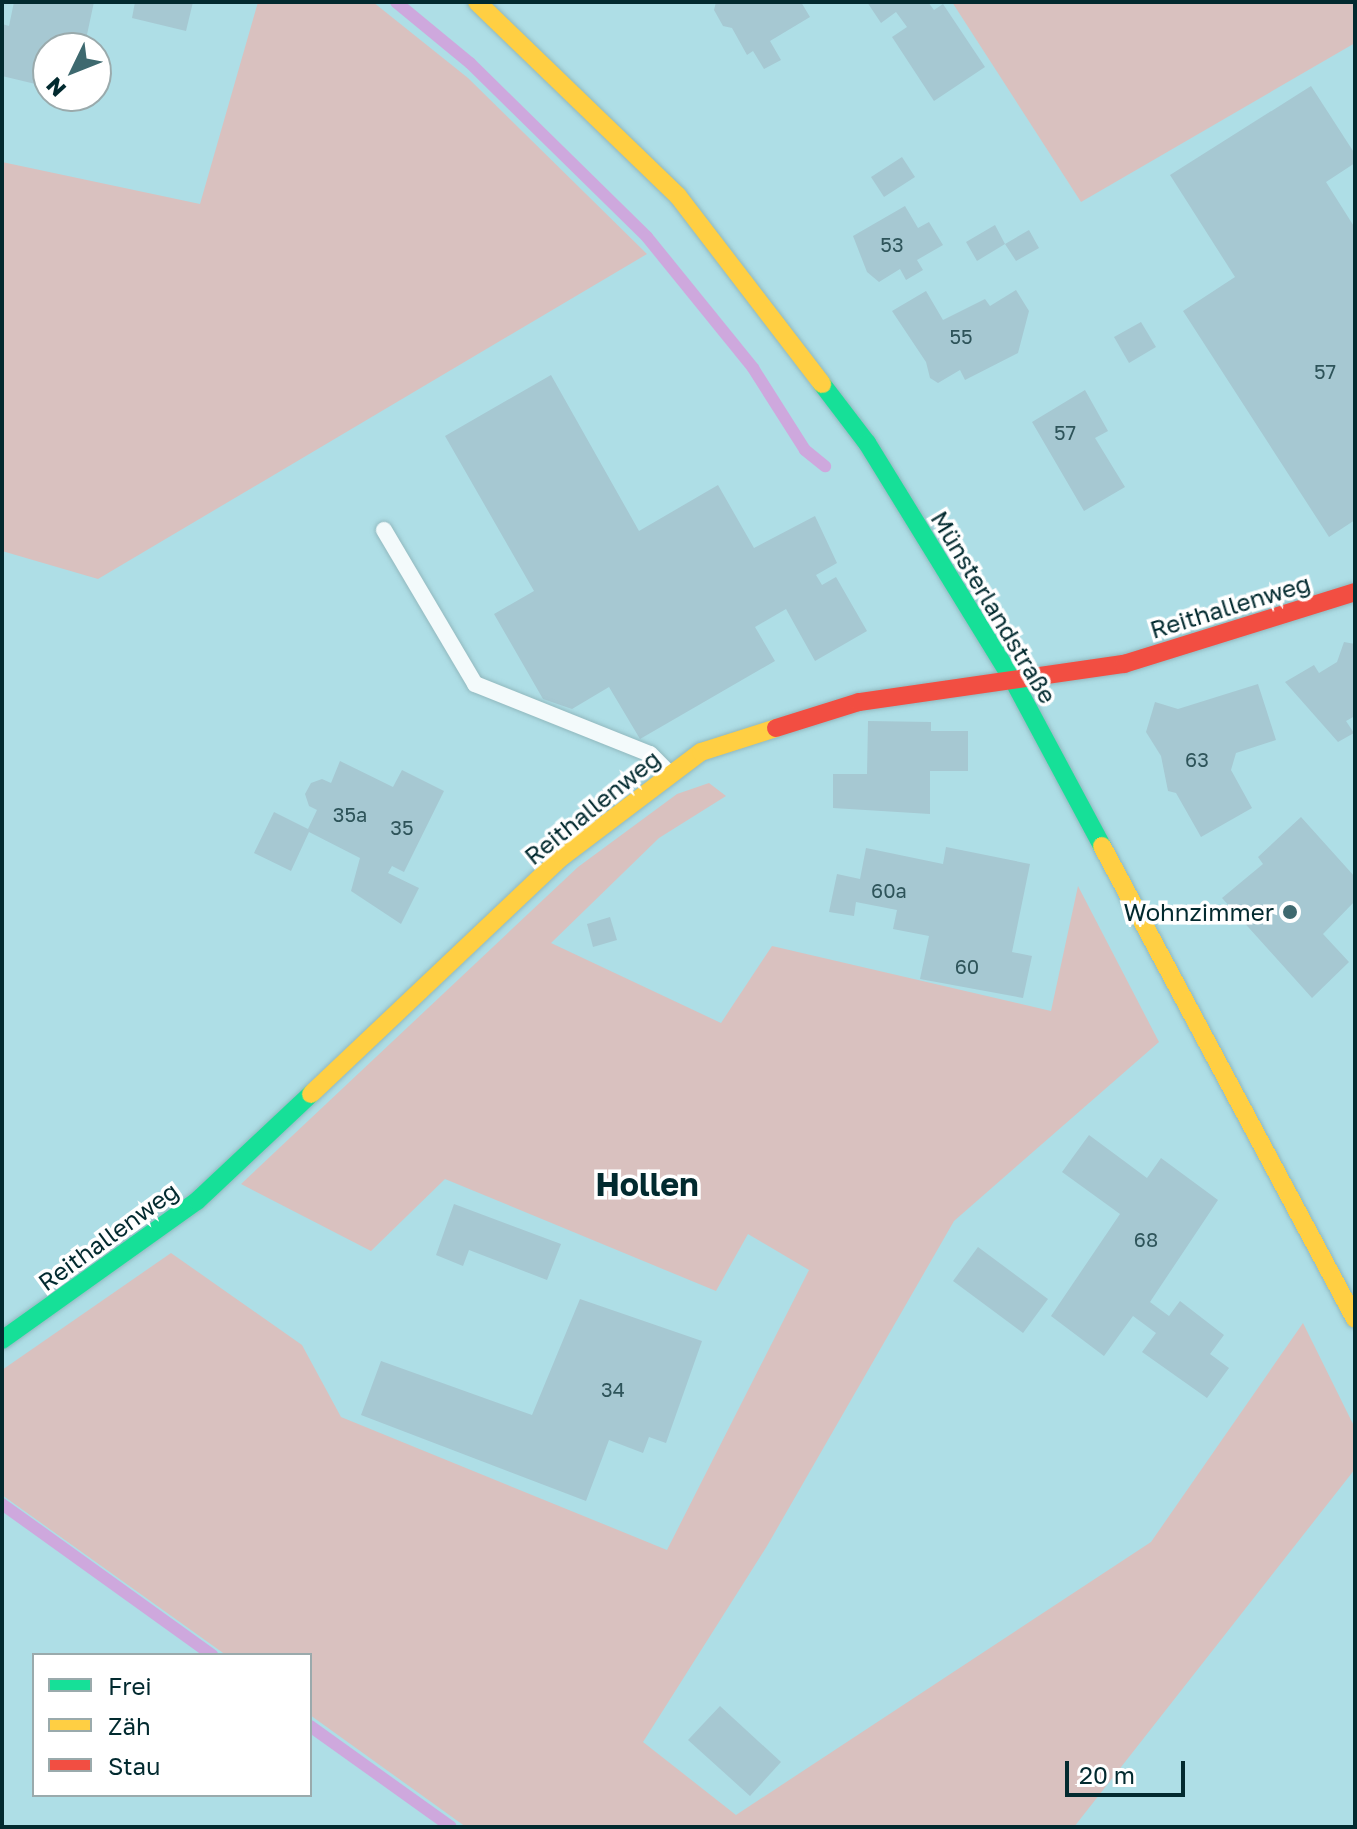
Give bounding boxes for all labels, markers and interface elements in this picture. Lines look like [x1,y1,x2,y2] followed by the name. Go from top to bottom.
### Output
[32,32,112,112] north arrow
[40,72,71,103] text: N
[880,232,904,256] house number: 53
[949,324,973,348] house number: 55
[1314,359,1336,383] house number: 57
[1054,420,1076,444] house number: 57
[925,506,1063,708] street label: Münsterlandstraße
[1147,568,1313,644] street label: Reithallenweg
[519,744,665,870] street label: Reithallenweg
[1185,747,1209,771] house number: 63
[333,802,367,826] house number: 35a
[390,815,414,839] house number: 35
[871,878,907,902] house number: 60a
[1124,898,1274,926] place label: Wohnzimmer
[1281,903,1299,921] marker: Wohnzimmer
[955,954,979,978] house number: 60
[595,1165,699,1203] district label: Hollen
[32,1176,184,1296] street label: Reithallenweg
[1134,1227,1158,1251] house number: 68
[601,1377,625,1401] house number: 34
[32,1653,312,1797] legend
[108,1671,152,1700] text: Frei
[108,1711,151,1740] text: Zäh
[1069,1745,1189,1795] scale bar
[108,1751,161,1780] text: Stau
[1079,1760,1135,1789] text: 20 m

